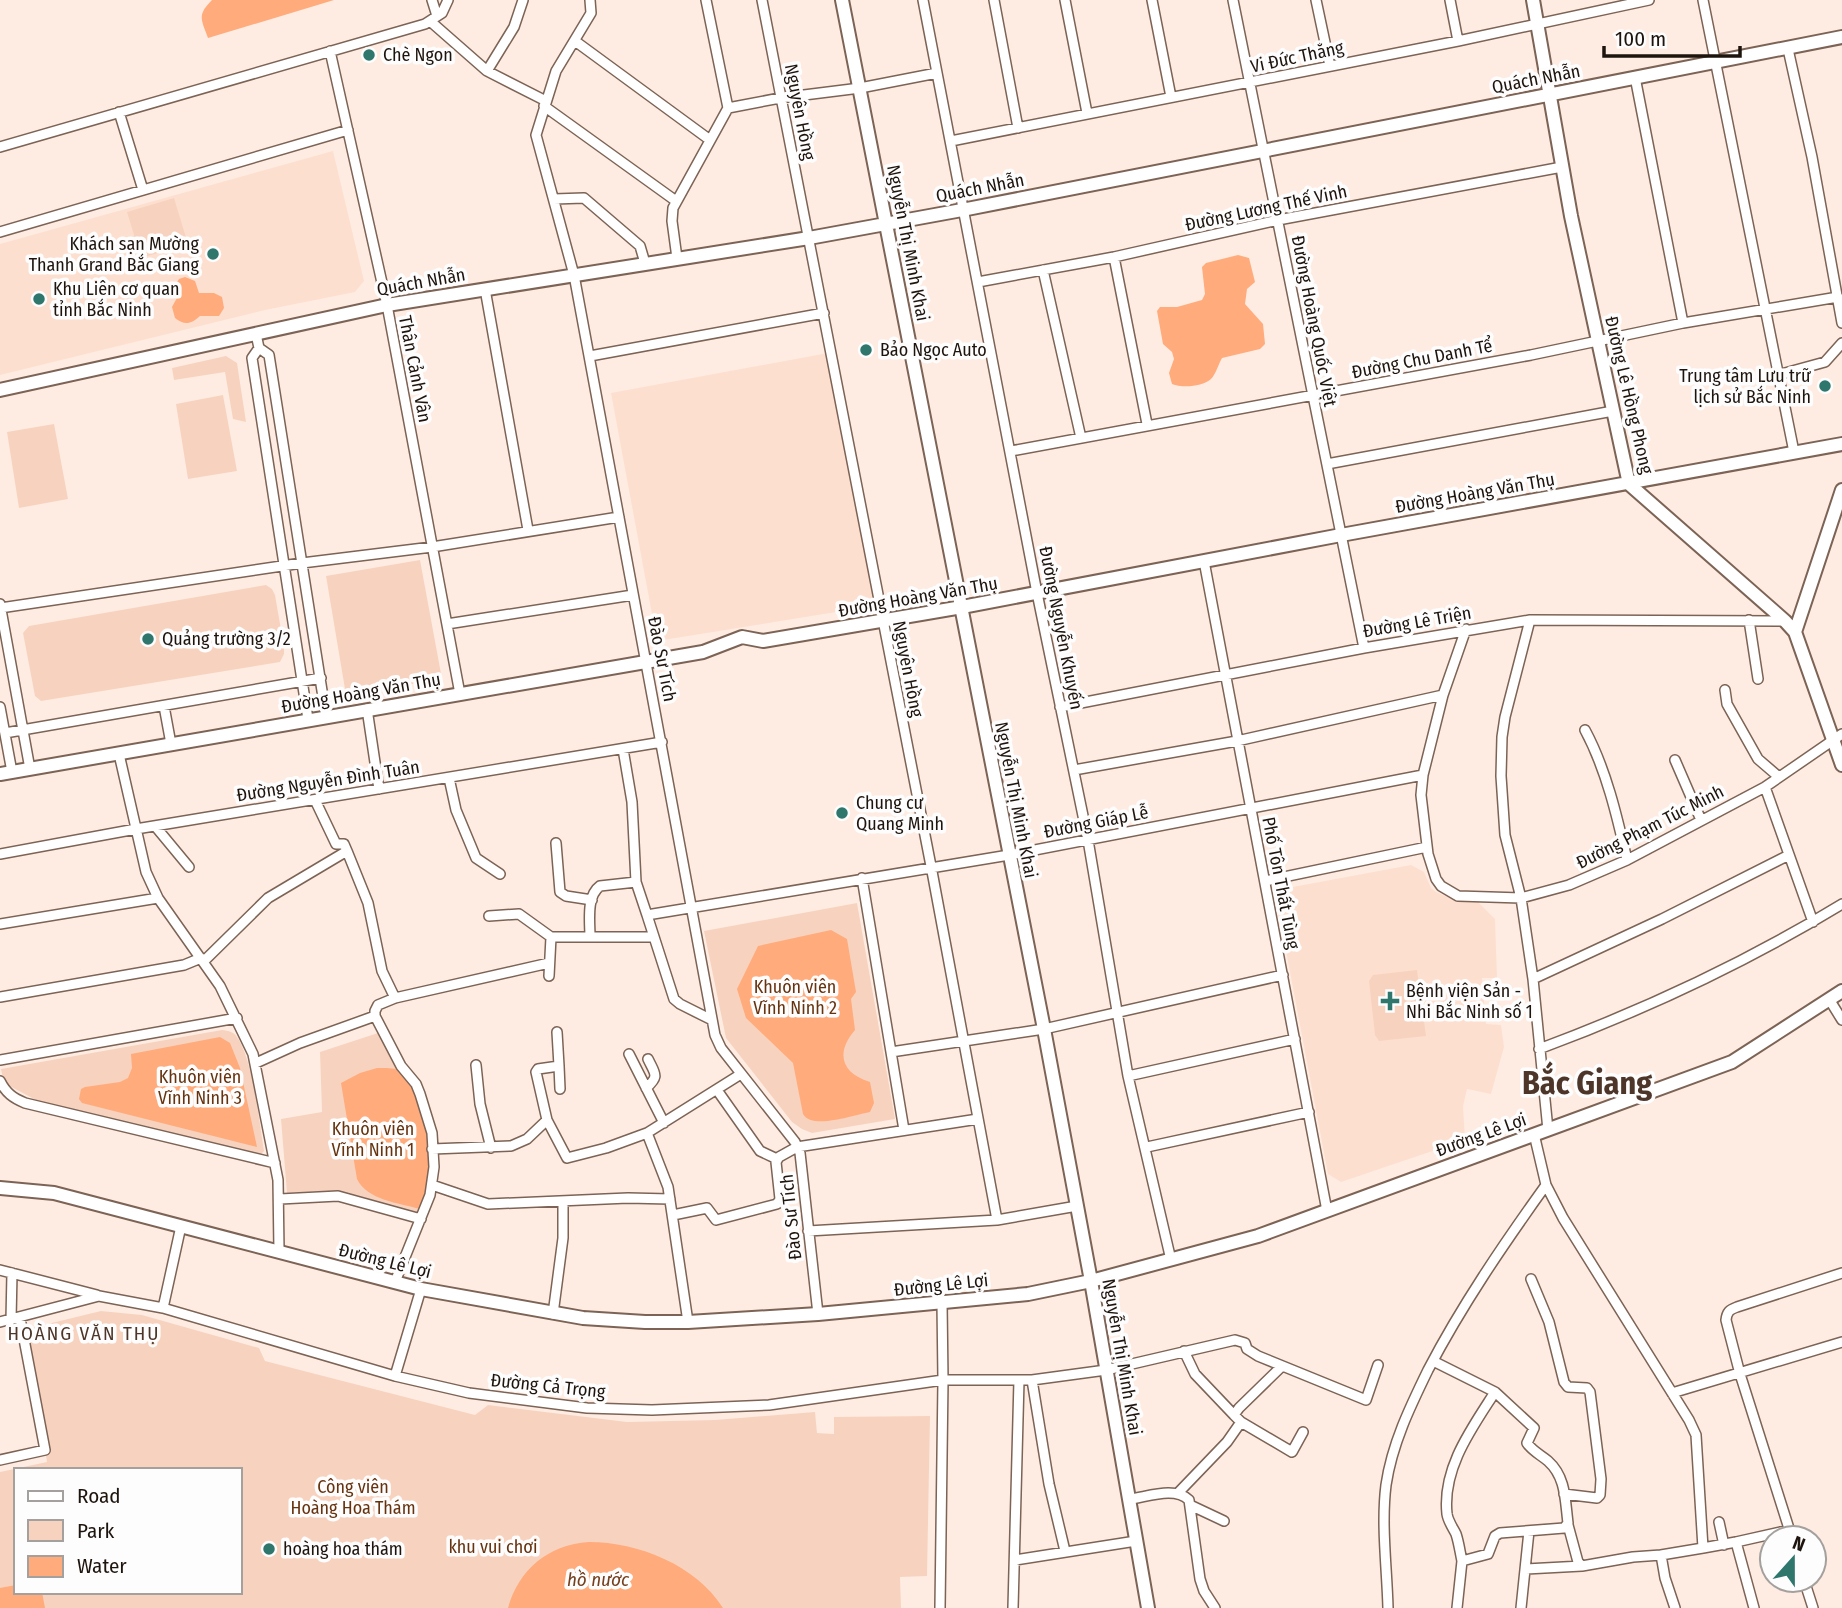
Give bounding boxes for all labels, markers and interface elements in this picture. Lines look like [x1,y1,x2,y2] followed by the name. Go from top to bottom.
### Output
[1604,14,1741,58] scale bar
[1615,26,1666,52] text: 100 m
[1248,36,1346,78] street label: Vi Đức Thăng
[383,44,453,66] place label: Chè Ngon
[361,47,377,63] marker: Chè Ngon
[1490,60,1582,98] street label: Quách Nhẫn
[780,62,820,162] street label: Nguyên Hồng
[882,163,934,323] street label: Nguyễn Thị Minh Khai
[934,169,1026,207] street label: Quách Nhẫn
[1183,180,1349,236] street label: Đường Lương Thế Vinh
[29,233,200,276] place label: Khách sạn Mường Thanh Grand Bắc Giang
[1287,233,1341,409] street label: Đường Hoàng Quốc Việt
[205,246,221,262] marker: Khách sạn Mường Thanh Grand Bắc Giang
[375,263,467,301] street label: Quách Nhẫn
[53,278,180,321] place label: Khu Liên cơ quan tỉnh Bắc Ninh
[31,291,47,307] marker: Khu Liên cơ quan tỉnh Bắc Ninh
[394,314,436,424] street label: Thân Cảnh Vân
[1600,314,1658,477] street label: Đường Lê Hồng Phong
[1350,334,1494,383] street label: Đường Chu Danh Tể
[880,339,987,361] place label: Bảo Ngọc Auto
[858,342,874,358] marker: Bảo Ngọc Auto
[1679,365,1811,408] place label: Trung tâm Lưu trữ lịch sử Bắc Ninh
[1817,378,1833,394] marker: Trung tâm Lưu trữ lịch sử Bắc Ninh
[1394,468,1556,518] street label: Đường Hoàng Văn Thụ
[1034,544,1088,712] street label: Đường Nguyễn Khuyến
[837,572,999,622] street label: Đường Hoàng Văn Thụ
[1361,602,1473,642] street label: Đường Lê Triện
[643,615,681,703] street label: Đào Sư Tích
[888,619,928,719] street label: Nguyên Hồng
[162,628,291,650] place label: Quảng trường 3/2
[140,631,156,647] marker: Quảng trường 3/2
[280,668,442,718] street label: Đường Hoàng Văn Thụ
[990,720,1042,880] street label: Nguyễn Thị Minh Khai
[235,756,421,806] street label: Đường Nguyễn Đình Tuân
[1572,780,1728,874] street label: Đường Phạm Túc Minh
[856,792,944,835] place label: Chung cư Quang Minh
[1042,801,1150,843] street label: Đường Giáp Lễ
[834,805,850,821] marker: Chung cư Quang Minh
[1257,815,1305,952] street label: Phố Tôn Thất Tùng
[753,976,837,1019] park label: Khuôn viên Vĩnh Ninh 2
[1406,980,1533,1023] place label: Bệnh viện Sản - Nhi Bắc Ninh số 1
[1380,991,1400,1011] marker: Bệnh viện Sản - Nhi Bắc Ninh số 1
[1522,1061,1652,1102] district label: Bắc Giang
[158,1066,242,1109] park label: Khuôn viên Vĩnh Ninh 3
[1433,1108,1529,1162] street label: Đường Lê Lợi
[332,1118,414,1161] park label: Khuôn viên Vĩnh Ninh 1
[776,1173,806,1261] street label: Đào Sư Tích
[336,1239,434,1283] street label: Đường Lê Lợi
[893,1269,989,1301] street label: Đường Lê Lợi
[1097,1277,1147,1437] street label: Nguyễn Thị Minh Khai
[7,1322,161,1345] district label: HOÀNG VĂN THỤ
[490,1369,607,1403] street label: Đường Cả Trọng
[14,1468,242,1594] legend
[291,1476,415,1519] park label: Công viên Hoàng Hoa Thám
[77,1483,121,1509] text: Road
[77,1518,115,1544] text: Park
[1758,1524,1828,1594] north arrow
[1789,1531,1808,1556] text: N
[448,1536,538,1558] park label: khu vui chơi
[283,1538,403,1560] place label: hoàng hoa thám
[261,1541,277,1557] marker: hoàng hoa thám
[77,1553,127,1579] text: Water
[567,1568,630,1591] water label: hồ nước

